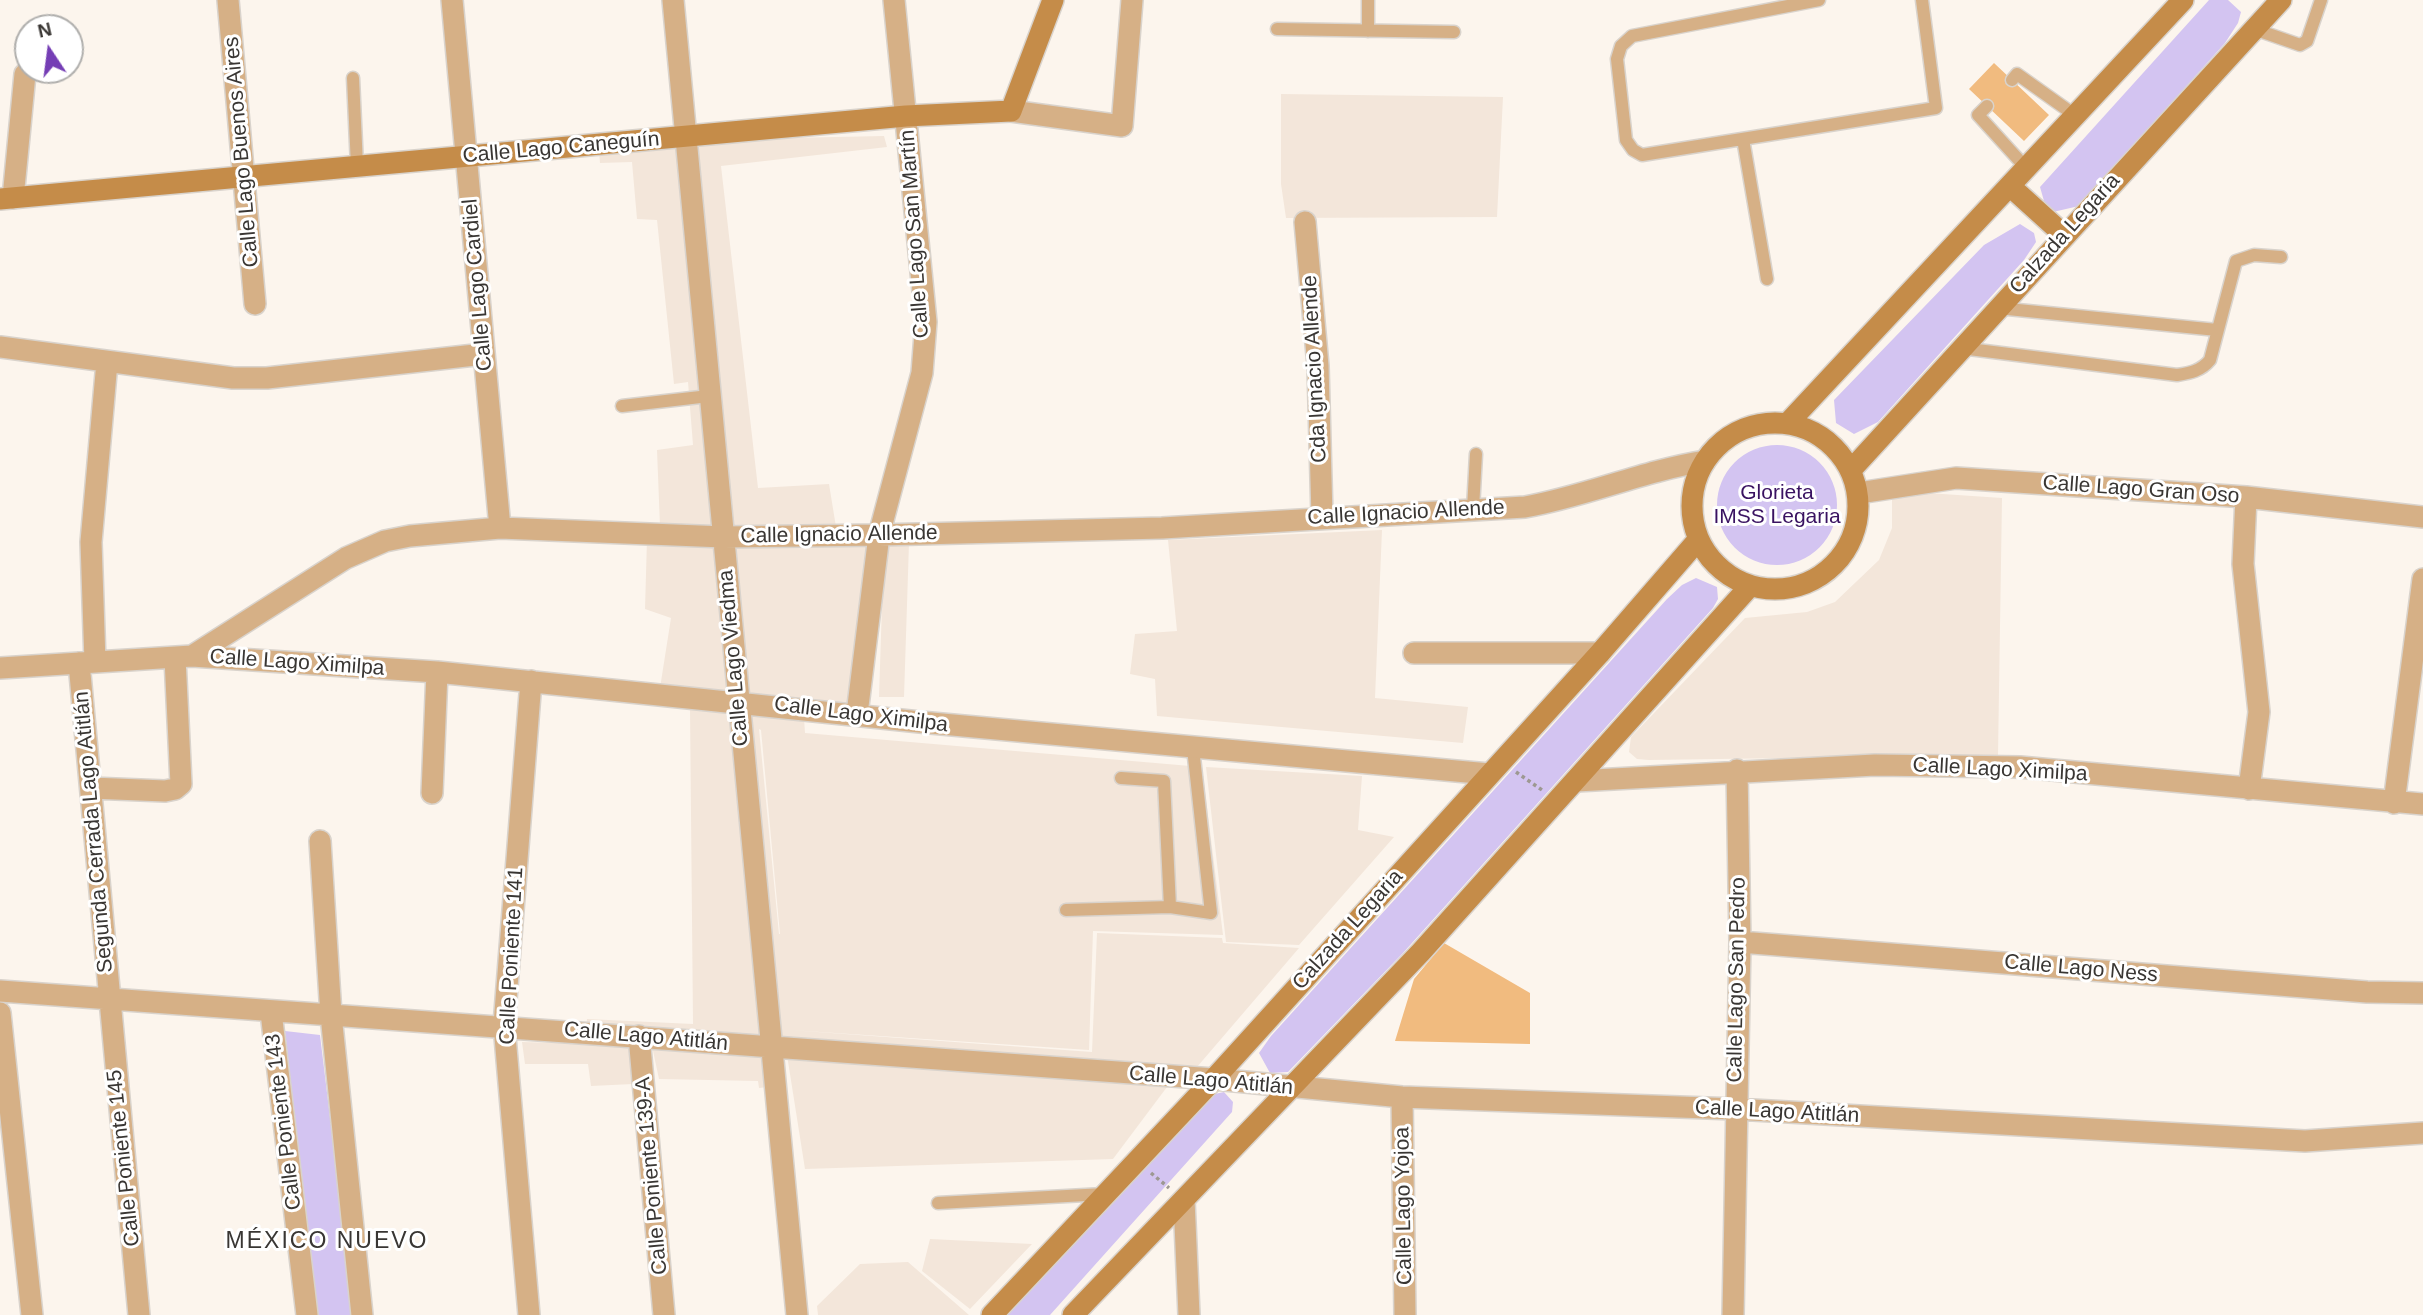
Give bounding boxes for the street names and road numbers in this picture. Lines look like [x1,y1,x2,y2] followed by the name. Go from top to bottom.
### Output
[219,36,265,268] street label: Calle Lago Buenos Aires
[462,127,660,169] street label: Calle Lago Caneguín
[895,129,935,339] street label: Calle Lago San Martín
[2004,169,2126,299] street label: Calzada Legaria
[458,198,498,372] street label: Calle Lago Cardiel
[1297,274,1333,464] street label: Cda Ignacio Allende
[2042,471,2240,509] street label: Calle Lago Gran Oso
[1307,495,1505,531] street label: Calle Ignacio Allende
[740,521,938,549] street label: Calle Ignacio Allende
[714,569,754,747] street label: Calle Lago Viedma
[209,644,385,682] street label: Calle Lago Ximilpa
[69,690,119,974] street label: Segunda Cerrada Lago Atitlán
[773,692,949,738] street label: Calle Lago Ximilpa
[1912,753,2088,787] street label: Calle Lago Ximilpa
[1287,865,1409,995] street label: Calzada Legaria
[495,867,529,1045] street label: Calle Poniente 141
[1723,877,1751,1083] street label: Calle Lago San Pedro
[2003,950,2159,988] street label: Calle Lago Ness
[563,1017,729,1057] street label: Calle Lago Atitlán
[261,1032,307,1212] street label: Calle Poniente 143
[1128,1061,1294,1101] street label: Calle Lago Atitlán
[102,1068,146,1248] street label: Calle Poniente 145
[631,1076,673,1276] street label: Calle Poniente 139-A
[1694,1095,1860,1129] street label: Calle Lago Atitlán
[1390,1127,1418,1285] street label: Calle Lago Yojoa

